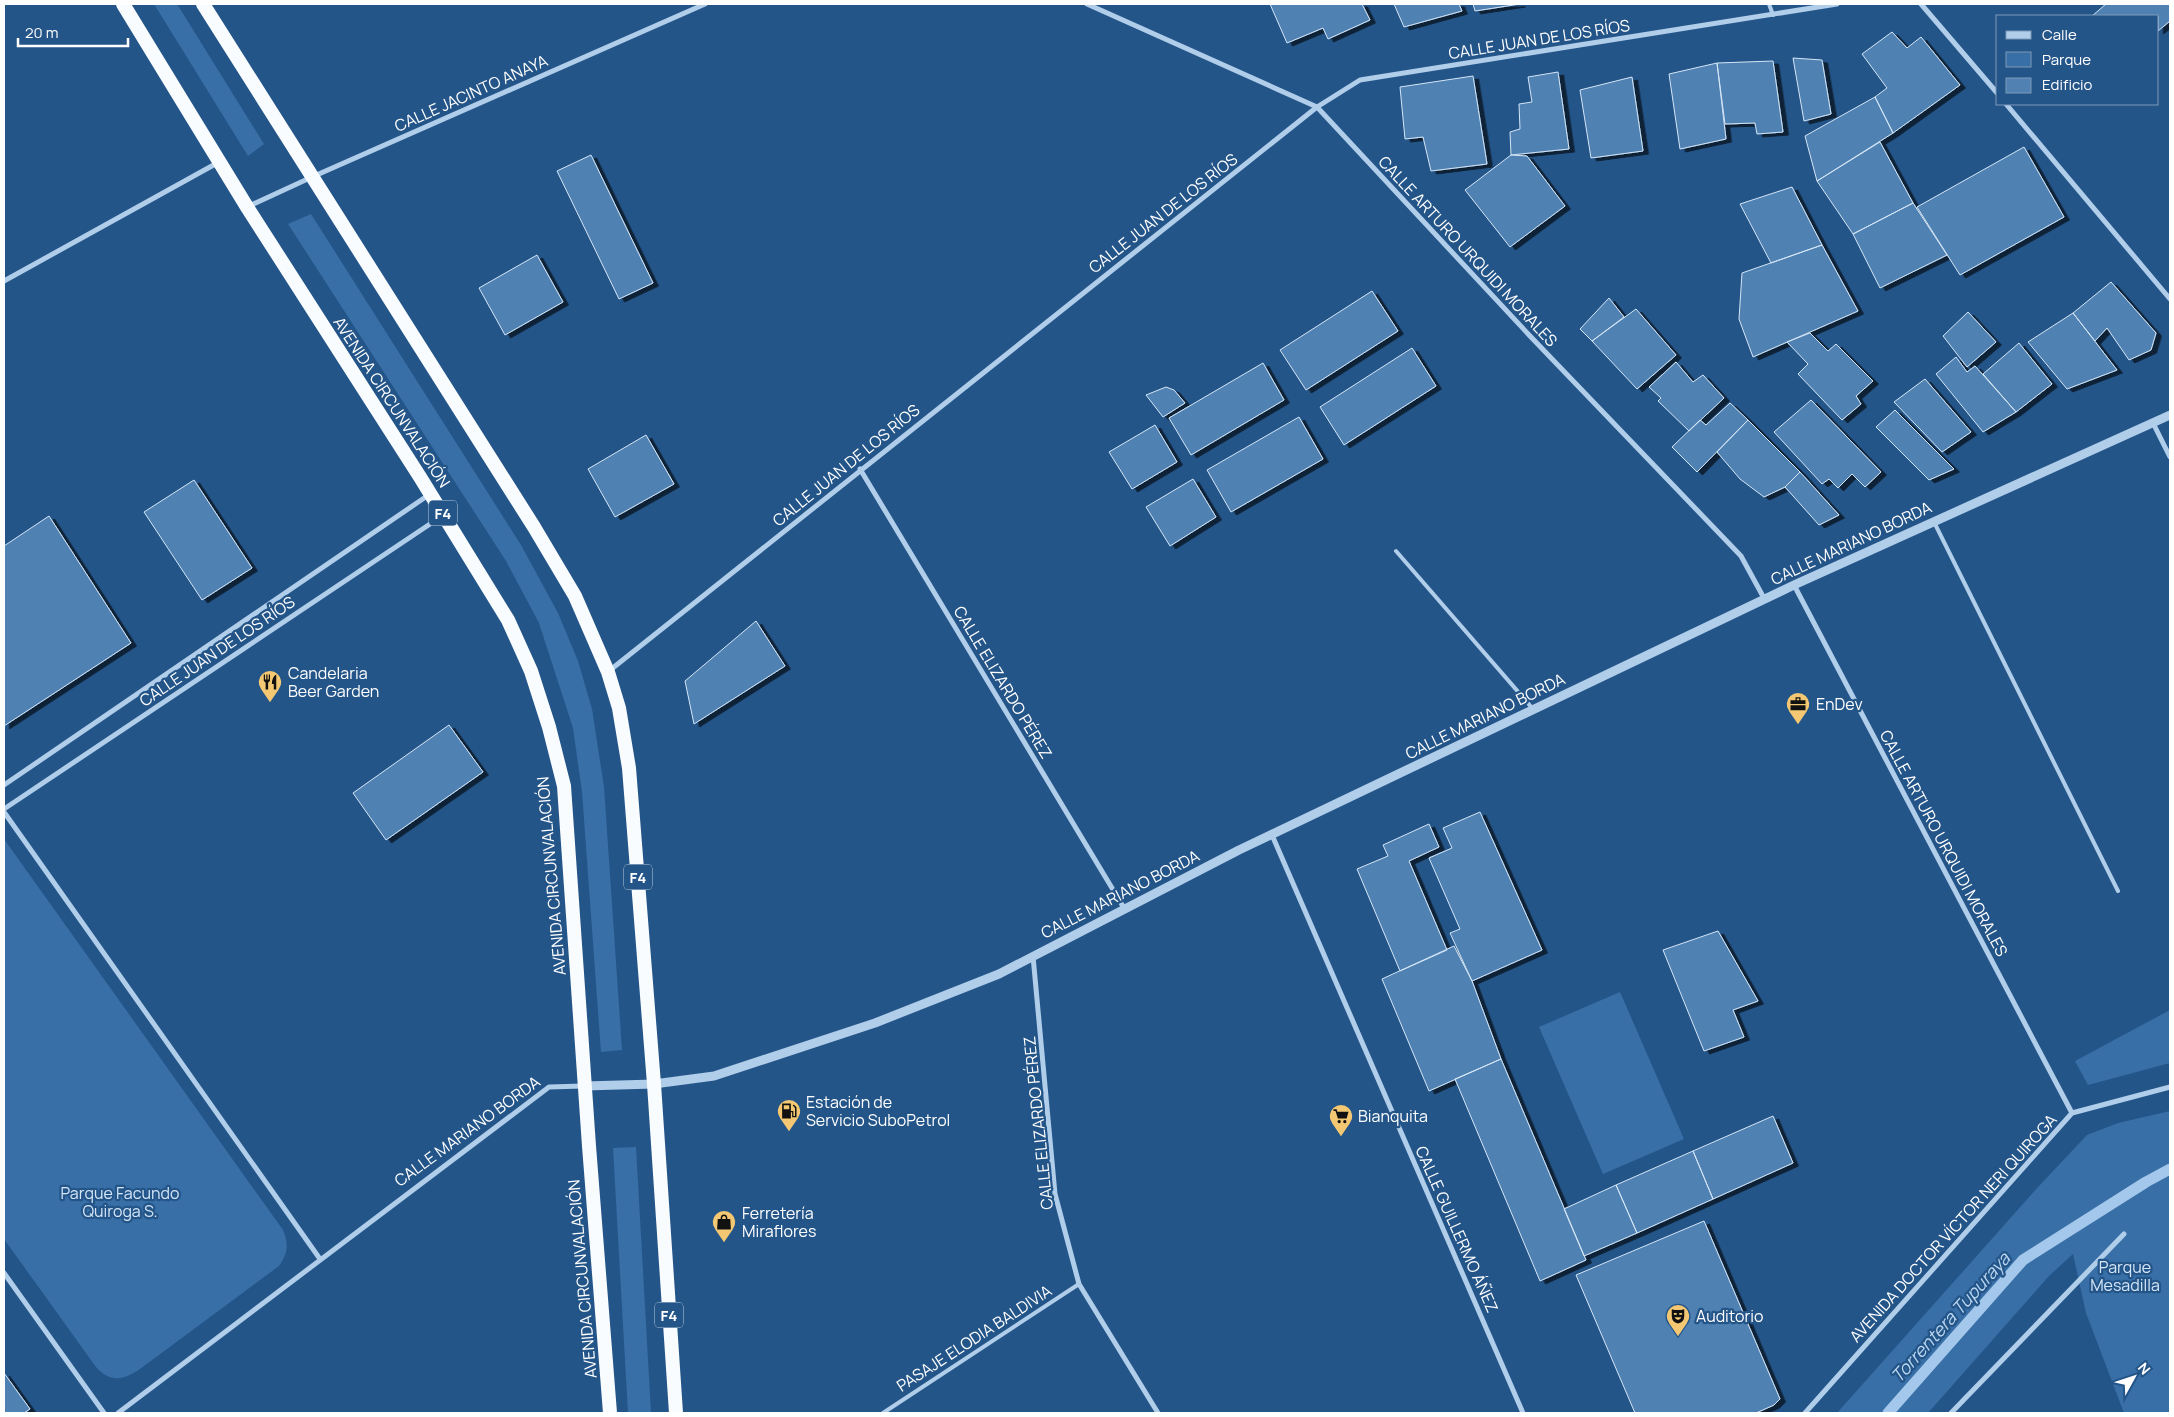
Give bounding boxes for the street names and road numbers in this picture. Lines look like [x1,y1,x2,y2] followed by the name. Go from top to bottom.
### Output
[1447,14,1631,64] street label: CALLE JUAN DE LOS RÍOS
[391,49,551,137] street label: CALLE JACINTO ANAYA
[1084,148,1242,278] street label: CALLE JUAN DE LOS RÍOS
[1374,151,1563,351] street label: CALLE ARTURO URQUIDI MORALES
[328,312,456,492] street label: AVENIDA CIRCUNVALACIÓN
[768,399,924,531] street label: CALLE JUAN DE LOS RÍOS
[1767,496,1935,590] street label: CALLE MARIANO BORDA
[429,500,457,526] road number: F4
[135,591,299,711] street label: CALLE JUAN DE LOS RÍOS
[949,602,1057,763] street label: CALLE ELIZARDO PÉREZ
[1401,668,1569,764] street label: CALLE MARIANO BORDA
[1875,726,2013,960] street label: CALLE ARTURO URQUIDI MORALES
[531,776,571,976] street label: AVENIDA CIRCUNVALACIÓN
[1037,844,1203,944] street label: CALLE MARIANO BORDA
[624,864,652,890] road number: F4
[1018,1035,1058,1211] street label: CALLE ELIZARDO PÉREZ
[390,1071,544,1191] street label: CALLE MARIANO BORDA
[1844,1109,2062,1347] street label: AVENIDA DOCTOR VÍCTOR NERI QUIROGA
[1410,1142,1504,1316] street label: CALLE GUILLERMO ÁÑEZ
[562,1179,602,1379] street label: AVENIDA CIRCUNVALACIÓN
[892,1280,1056,1396] street label: PASAJE ELODIA BALDIVIA
[655,1302,683,1328] road number: F4

